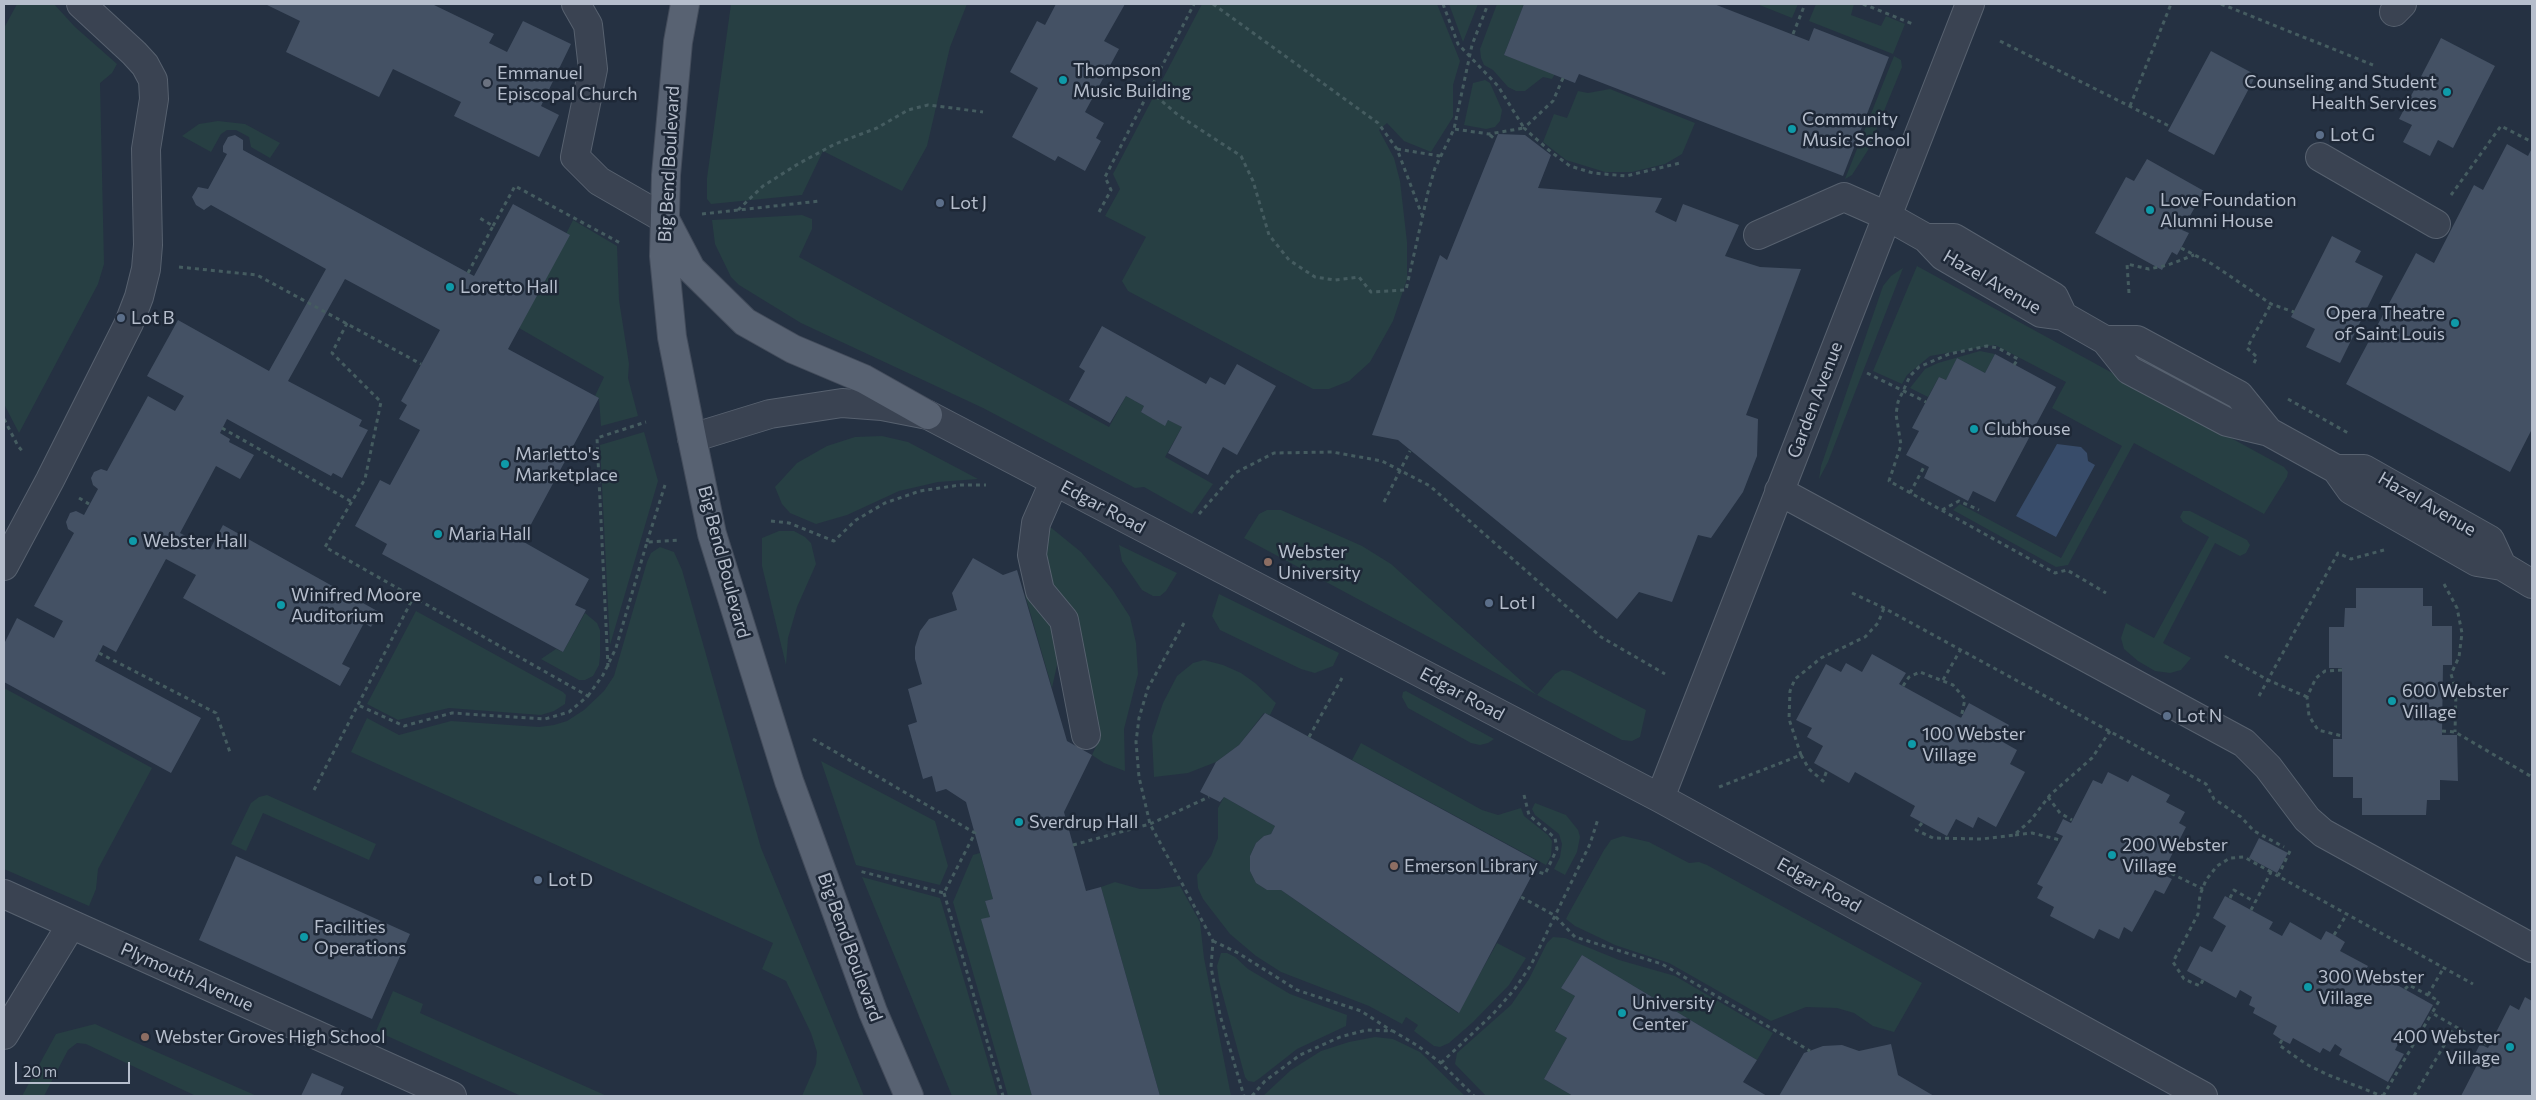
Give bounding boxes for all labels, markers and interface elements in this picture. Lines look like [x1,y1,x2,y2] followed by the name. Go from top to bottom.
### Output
[1073,59,1191,102] place label: Thompson Music Building
[497,62,638,104] place label: Emmanuel Episcopal Church
[2244,71,2437,114] place label: Counseling and Student Health Services
[1057,74,1069,86] marker: Thompson Music Building
[481,77,493,89] marker: Emmanuel Episcopal Church
[654,85,684,243] street label: Big Bend Boulevard
[2441,86,2453,98] marker: Counseling and Student Health Services
[1802,108,1910,150] place label: Community Music School
[1786,123,1798,135] marker: Community Music School
[2330,124,2375,146] place label: Lot G
[2314,129,2326,141] marker: Lot G
[2160,189,2297,232] place label: Love Foundation Alumni House
[950,192,987,214] place label: Lot J
[934,197,946,209] marker: Lot J
[2144,204,2156,216] marker: Love Foundation Alumni House
[1939,245,2045,319] street label: Hazel Avenue
[460,276,558,298] place label: Loretto Hall
[444,281,456,293] marker: Loretto Hall
[2326,302,2445,344] place label: Opera Theatre of Saint Louis
[131,307,174,329] place label: Lot B
[115,312,127,324] marker: Lot B
[2449,317,2461,329] marker: Opera Theatre of Saint Louis
[1783,339,1847,461] street label: Garden Avenue
[1984,418,2070,440] place label: Clubhouse
[1968,423,1980,435] marker: Clubhouse
[515,443,618,486] place label: Marletto's Marketplace
[499,458,511,470] marker: Marletto's Marketplace
[2374,467,2480,541] street label: Hazel Avenue
[1057,476,1149,538] street label: Edgar Road
[693,484,755,640] street label: Big Bend Boulevard
[448,523,531,545] place label: Maria Hall
[432,528,444,540] marker: Maria Hall
[143,530,248,552] place label: Webster Hall
[127,535,139,547] marker: Webster Hall
[1278,541,1361,584] place label: Webster University
[1262,556,1274,568] marker: Webster University
[291,584,421,626] place label: Winifred Moore Auditorium
[1499,592,1536,614] place label: Lot I
[1483,597,1495,609] marker: Lot I
[275,599,287,611] marker: Winifred Moore Auditorium
[1416,663,1508,725] street label: Edgar Road
[2402,680,2509,722] place label: 600 Webster Village
[2386,695,2398,707] marker: 600 Webster Village
[2177,705,2222,727] place label: Lot N
[2161,710,2173,722] marker: Lot N
[1922,723,2026,766] place label: 100 Webster Village
[1906,738,1918,750] marker: 100 Webster Village
[1029,811,1138,833] place label: Sverdrup Hall
[1013,816,1025,828] marker: Sverdrup Hall
[2122,834,2228,876] place label: 200 Webster Village
[2106,849,2118,861] marker: 200 Webster Village
[1773,853,1865,917] street label: Edgar Road
[1404,855,1538,877] place label: Emerson Library
[1388,860,1400,872] marker: Emerson Library
[548,869,593,891] place label: Lot D
[813,870,887,1024] street label: Big Bend Boulevard
[532,874,544,886] marker: Lot D
[314,916,407,959] place label: Facilities Operations
[298,931,310,943] marker: Facilities Operations
[117,938,257,1016] street label: Plymouth Avenue
[2318,966,2424,1009] place label: 300 Webster Village
[2302,981,2314,993] marker: 300 Webster Village
[1632,992,1715,1034] place label: University Center
[1616,1007,1628,1019] marker: University Center
[155,1026,386,1048] place label: Webster Groves High School
[2393,1026,2500,1068] place label: 400 Webster Village
[139,1031,151,1043] marker: Webster Groves High School
[2504,1041,2516,1053] marker: 400 Webster Village
[18,1052,132,1084] scale bar
[23,1062,57,1080] text: 20 m

